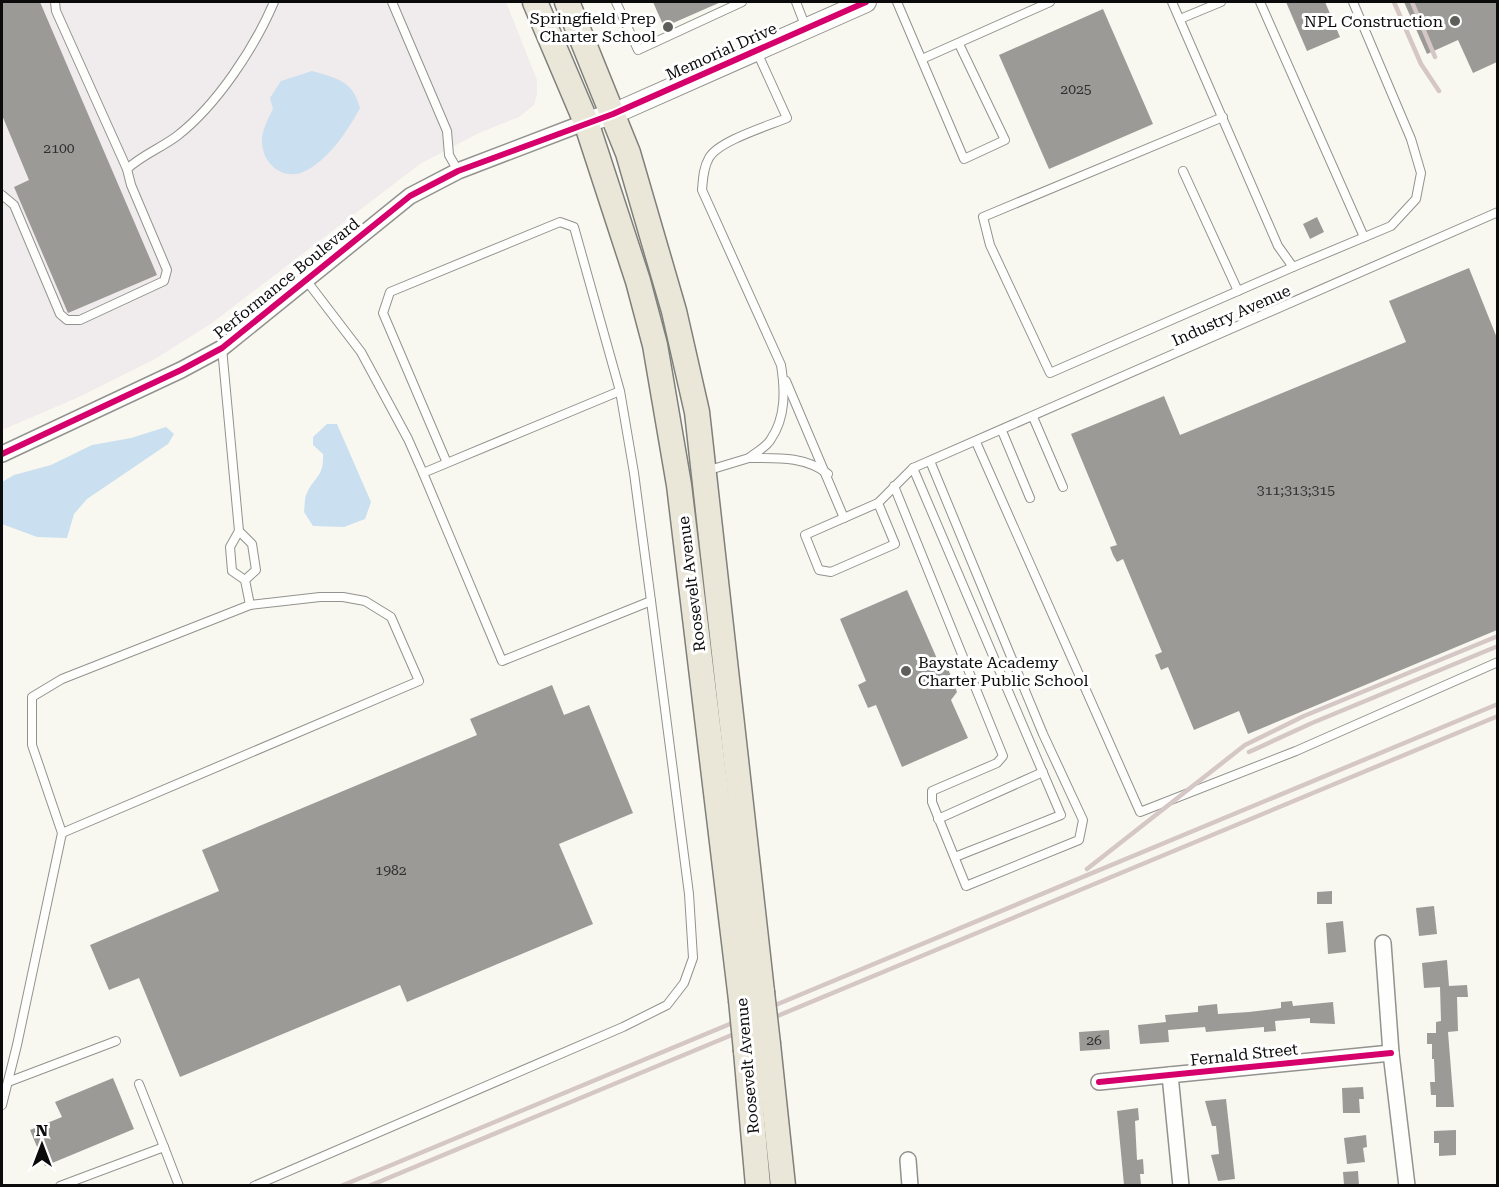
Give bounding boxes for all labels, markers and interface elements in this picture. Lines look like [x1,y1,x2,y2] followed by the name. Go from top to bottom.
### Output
[530,9,656,46] place label: Springfield Prep Charter School
[1304,12,1443,31] place label: NPL Construction
[1448,14,1462,28] marker: NPL Construction
[663,18,780,84] street label: Memorial Drive
[661,20,675,34] marker: Springfield Prep Charter School
[1060,81,1092,97] house number: 2025
[43,140,75,156] house number: 2100
[210,214,363,343] street label: Performance Boulevard
[1169,281,1294,350] street label: Industry Avenue
[1257,482,1335,498] house number: 311;313;315
[674,515,709,653] street label: Roosevelt Avenue
[918,653,1088,690] place label: Baystate Academy Charter Public School
[899,664,913,678] marker: Baystate Academy Charter Public School
[375,862,407,878] house number: 1982
[732,997,763,1135] street label: Roosevelt Avenue
[1086,1032,1102,1048] house number: 26
[1189,1039,1299,1070] street label: Fernald Street
[12,1115,72,1175] north arrow
[36,1121,48,1140] text: N

